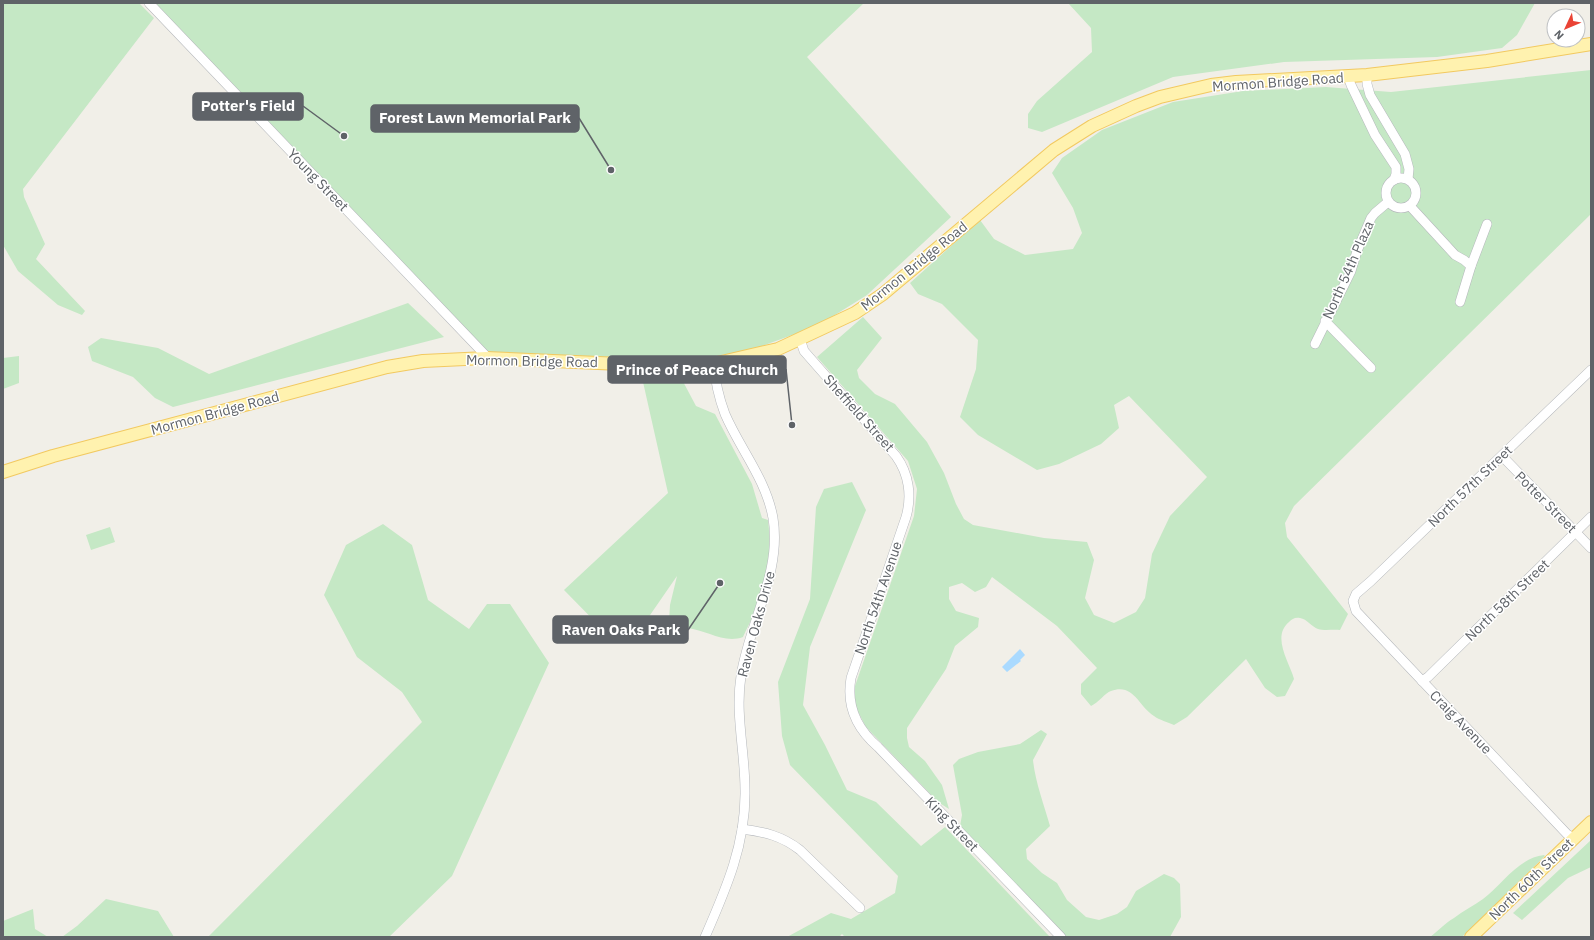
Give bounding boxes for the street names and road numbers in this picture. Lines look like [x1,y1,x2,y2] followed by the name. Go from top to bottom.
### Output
[1212,68,1344,96] street label: Mormon Bridge Road
[284,145,352,215] street label: Young Street
[857,217,971,315] street label: Mormon Bridge Road
[1318,218,1378,322] street label: North 54th Plaza
[466,351,598,371] street label: Mormon Bridge Road
[820,371,898,455] street label: Sheffield Street
[149,387,281,439] street label: Mormon Bridge Road
[1424,441,1516,531] street label: North 57th Street
[1511,467,1581,537] street label: Potter Street
[850,539,906,657] street label: North 54th Avenue
[1461,555,1553,645] street label: North 58th Street
[733,569,779,679] street label: Raven Oaks Drive
[1426,686,1496,758] street label: Craig Avenue
[921,793,983,855] street label: King Street
[1485,834,1577,924] street label: North 60th Street

